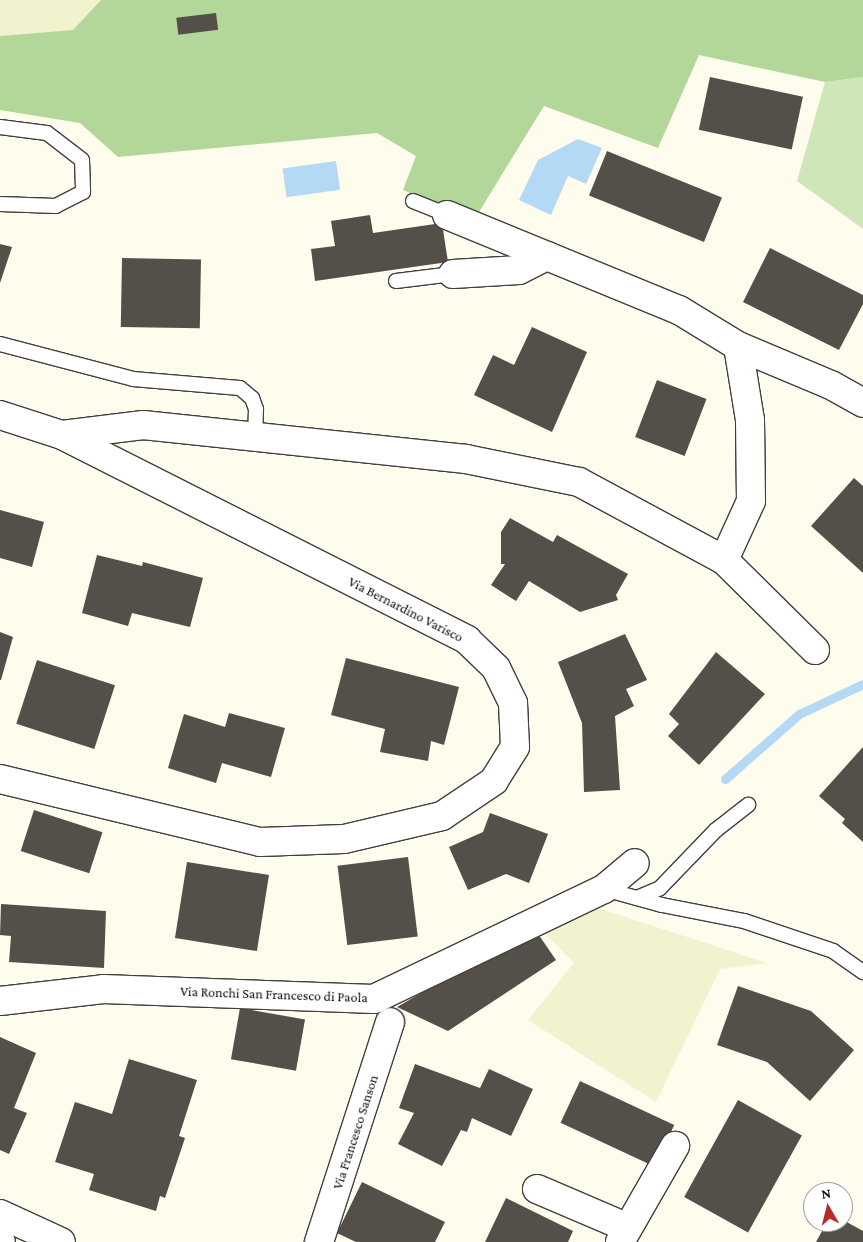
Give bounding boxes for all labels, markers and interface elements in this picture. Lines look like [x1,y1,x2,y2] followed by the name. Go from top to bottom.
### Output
[346,573,466,645] street label: Via Bernardino Varisco
[180,982,368,1006] street label: Via Ronchi San Francesco di Paola
[329,1073,381,1191] street label: Via Francesco Sanson
[803,1182,853,1232] north arrow
[820,1185,832,1202] text: N

